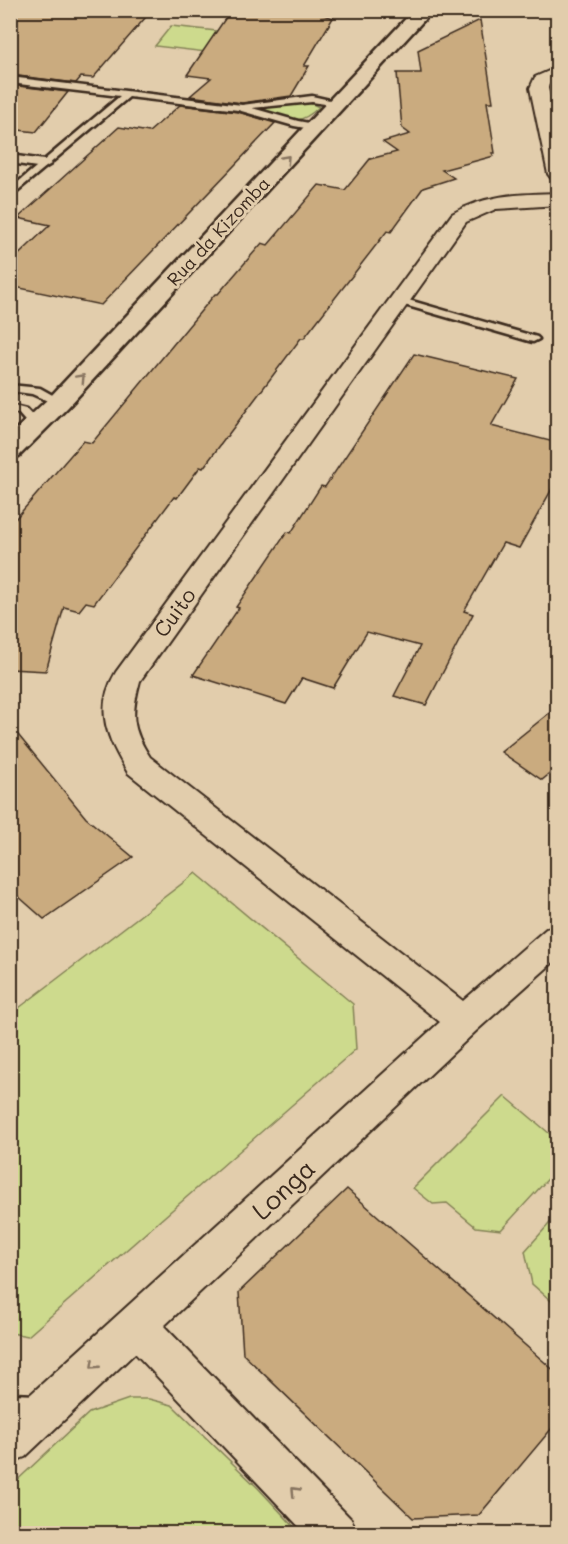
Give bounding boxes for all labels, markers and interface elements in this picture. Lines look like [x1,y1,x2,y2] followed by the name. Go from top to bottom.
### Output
[279,156,290,166] one-way arrow
[161,171,275,291] street label: Rua da Kizomba
[74,374,85,385] one-way arrow
[147,582,201,642] street label: Cuito
[244,1151,322,1227] street label: Longa
[91,1358,101,1369] one-way arrow
[292,1488,303,1499] one-way arrow

